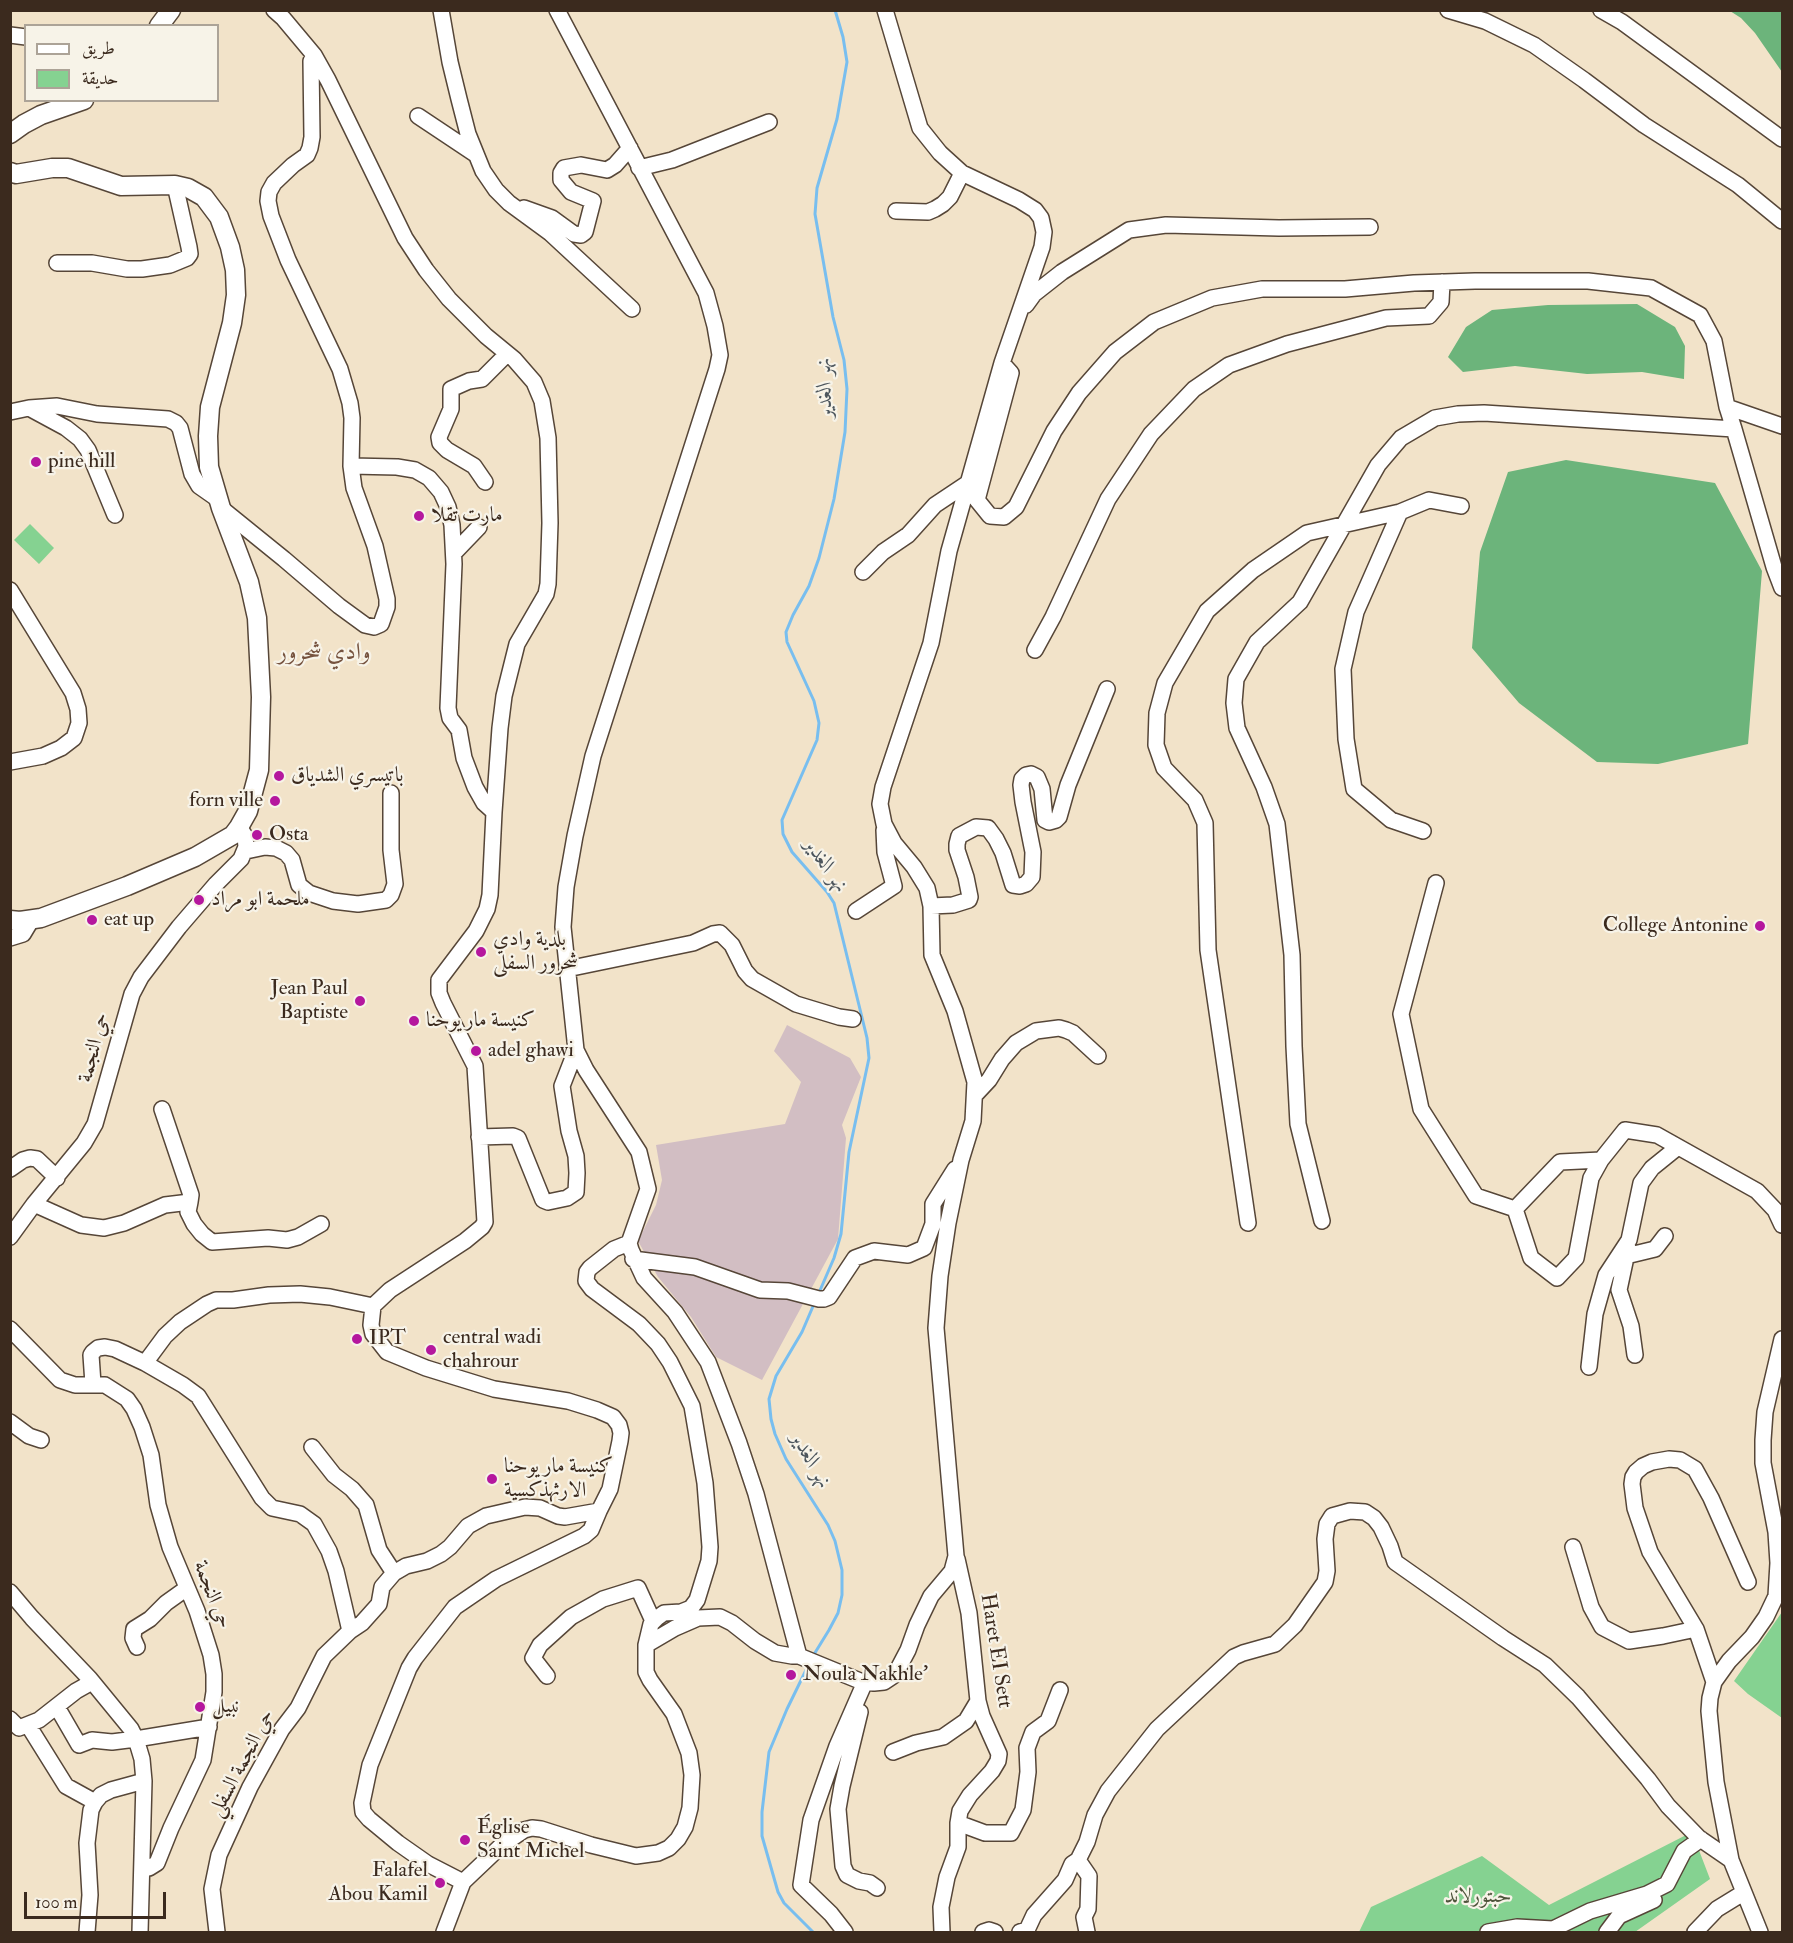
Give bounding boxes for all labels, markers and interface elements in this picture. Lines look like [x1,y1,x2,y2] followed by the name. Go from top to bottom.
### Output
[24,24,219,102] legend
[82,37,115,60] text: طريق
[82,67,118,90] text: حديقة
[812,357,840,419] water label: نهر الغدير
[48,449,116,475] place label: pine hill
[29,455,43,469] marker: pine hill
[431,503,503,529] place label: مارت تقلا
[412,509,426,523] marker: مارت تقلا
[277,640,371,668] district label: وادي شحرور
[291,763,403,789] place label: باتيسري الشدياق
[272,769,286,783] marker: باتيسري الشدياق
[189,788,263,814] place label: forn ville
[268,794,282,808] marker: forn ville
[269,822,309,848] place label: Osta
[250,828,264,842] marker: Osta
[797,833,853,899] water label: نهر الغدير
[211,887,310,913] place label: ملحمة ابو مراد
[192,893,206,907] marker: ملحمة ابو مراد
[104,907,154,933] place label: eat up
[85,913,99,927] marker: eat up
[1603,913,1748,939] place label: College Antonine
[1753,919,1767,933] marker: College Antonine
[493,927,578,977] place label: بلدية وادي شحرور السفلى
[474,945,488,959] marker: بلدية وادي شحرور السفلى
[271,976,348,1026] place label: Jean Paul Baptiste
[353,994,367,1008] marker: Jean Paul Baptiste
[426,1008,535,1034] place label: كنيسة مار يوحنا
[74,1010,116,1086] street label: حي النجمة
[407,1014,421,1028] marker: كنيسة مار يوحنا
[488,1038,574,1064] place label: adel ghawi
[469,1044,483,1058] marker: adel ghawi
[443,1325,541,1375] place label: central wadi chahrour
[369,1326,406,1352] place label: IPT
[350,1332,364,1346] marker: IPT
[424,1343,438,1357] marker: central wadi chahrour
[783,1428,837,1494] water label: نهر الغدير
[504,1454,613,1504] place label: كنيسة مار يوحنا الارثهذكسية
[485,1472,499,1486] marker: كنيسة مار يوحنا الارثهذكسية
[186,1557,236,1633] street label: حي النجمة
[974,1592,1016,1710] street label: Haret EI Sett
[803,1662,928,1688] place label: Noula Nakhle'
[784,1668,798,1682] marker: Noula Nakhle'
[212,1694,239,1720] place label: نبيل
[193,1700,207,1714] marker: نبيل
[204,1706,282,1822] street label: حي النجمة السفلي
[477,1815,584,1865] place label: Église Saint Michel
[458,1833,472,1847] marker: Église Saint Michel
[328,1858,428,1908] place label: Falafel Abou Kamil
[433,1876,447,1890] marker: Falafel Abou Kamil
[27,1880,170,1918] scale bar
[1445,1884,1511,1910] park label: حبتورلاند
[35,1891,78,1914] text: 100 m

